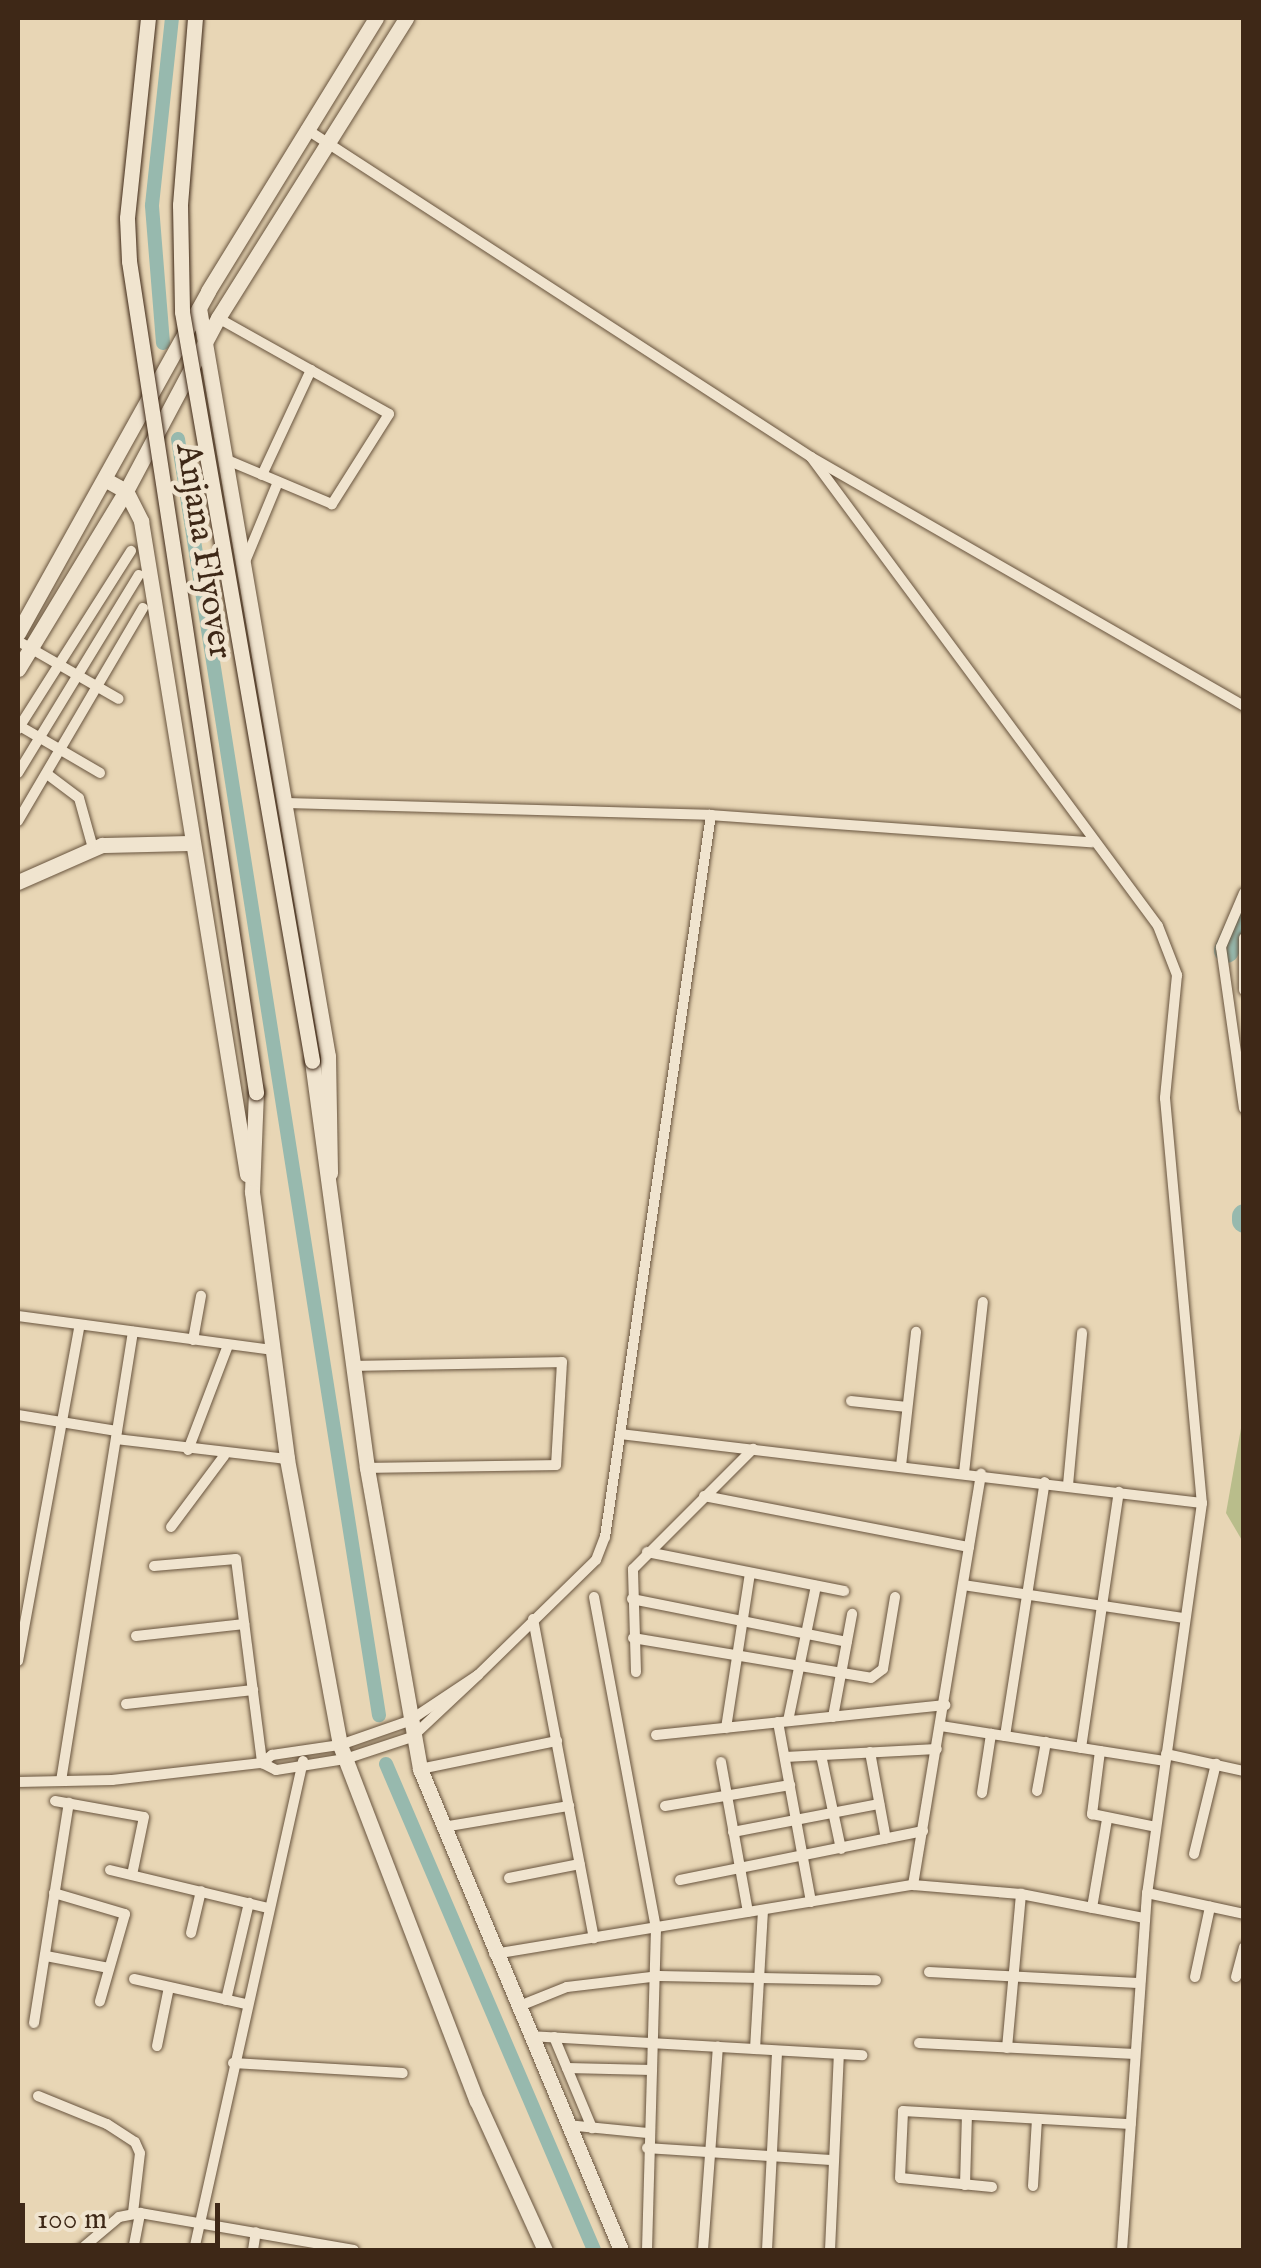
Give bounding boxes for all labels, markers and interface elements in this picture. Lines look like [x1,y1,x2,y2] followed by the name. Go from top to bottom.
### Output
[165,440,241,662] street label: Anjana Flyover
[25,2183,225,2245] scale bar
[37,2201,107,2239] text: 100 m

